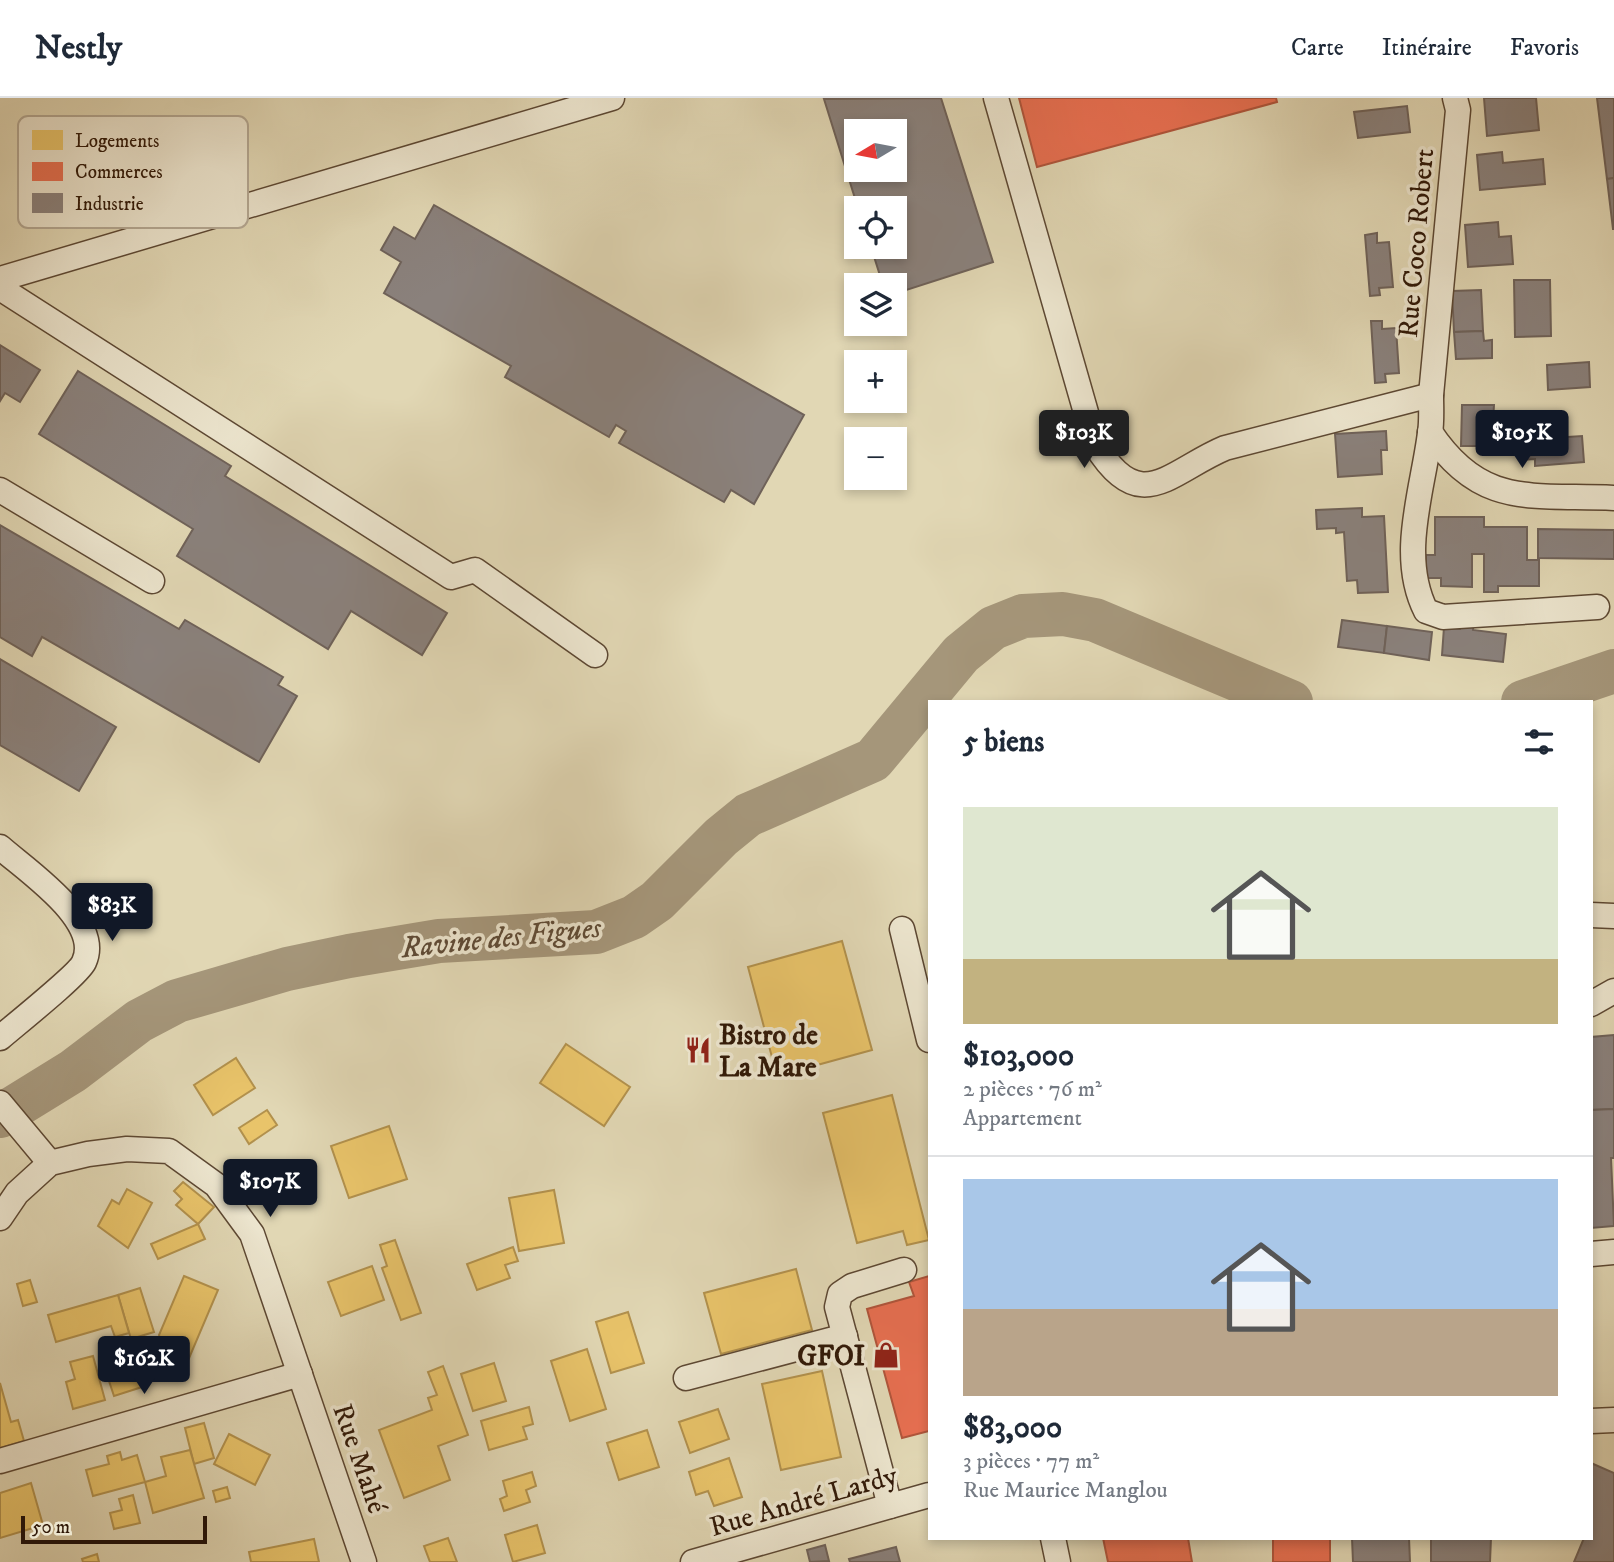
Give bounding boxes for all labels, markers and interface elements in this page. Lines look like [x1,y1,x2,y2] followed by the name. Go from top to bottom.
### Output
[35,28,122,69] text: Nestly
[1291,33,1344,63] text: Carte
[1382,33,1472,63] text: Itinéraire
[1510,33,1579,63] text: Favoris
[18,116,248,228] legend
[844,119,906,182] north arrow
[844,119,907,490] map controls
[75,130,159,153] text: Logements
[1391,147,1442,339] street label: Rue Coco Robert
[75,161,163,184] text: Commerces
[75,193,144,216] text: Industrie
[844,196,907,259] button: locate
[844,273,907,336] button: layers
[844,350,907,413] button: +
[1035,410,1133,470] pin: $103K
[1473,410,1571,470] pin: $105K
[1055,418,1113,447] text: $103K
[1492,418,1552,447] text: $105K
[844,427,907,490] button: −
[1520,723,1558,761] icon: filters
[963,724,1044,761] text: 5 biens
[1198,852,1324,978] icon: home
[71,884,153,943] pin: $83K
[88,891,136,920] text: $83K
[398,910,604,967] water label: Ravine des Figues
[719,1018,818,1085] place label: Bistro de La Mare
[683,1035,713,1065] restaurant icon: Bistro de La Mare
[963,1038,1074,1075] text: $103,000
[963,1075,1102,1104] text: 2 pièces · 76 m²
[963,1104,1082,1133] text: Appartement
[221,1160,319,1219] pin: $107K
[239,1167,301,1196] text: $107K
[1198,1224,1324,1350] icon: home
[95,1336,193,1396] pin: $162K
[797,1339,865,1374] place label: GFOI
[871,1340,901,1370] shop icon: GFOI
[114,1344,174,1373] text: $162K
[325,1399,395,1518] street label: Rue Mahé
[963,1410,1062,1447] text: $83,000
[963,1447,1099,1476] text: 3 pièces · 77 m²
[706,1458,902,1545] street label: Rue André Lardy
[963,1476,1168,1505] text: Rue Maurice Manglou
[21,1513,206,1545] scale bar
[32,1516,70,1539] text: 50 m

